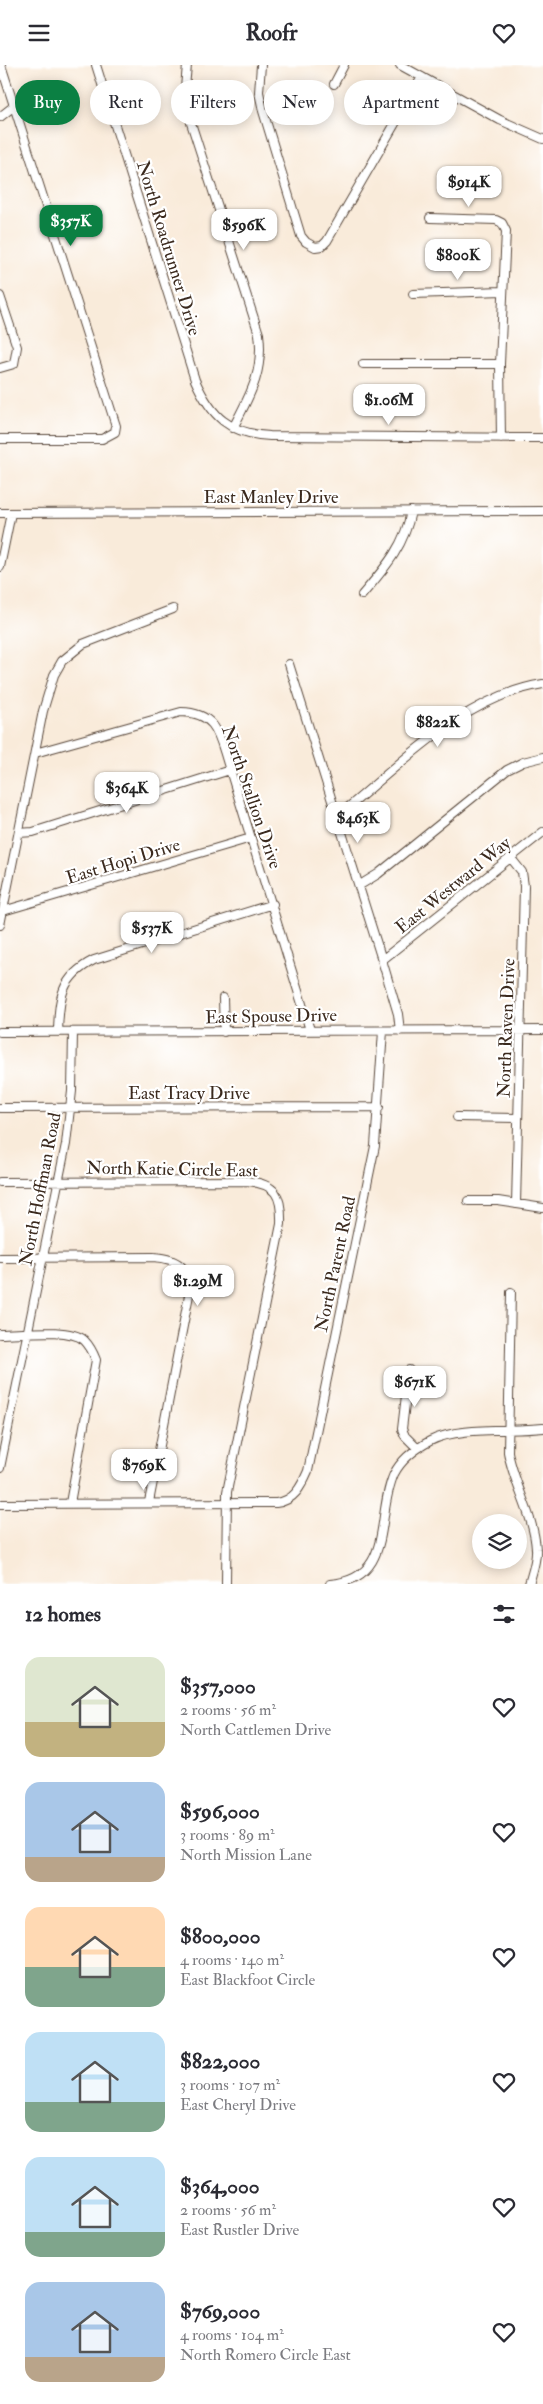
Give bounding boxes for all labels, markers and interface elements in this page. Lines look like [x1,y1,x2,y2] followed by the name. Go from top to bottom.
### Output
[25,19,53,47] icon: menu
[245,19,298,47] text: Roofr
[490,19,518,47] icon: heart
[15,80,80,125] chip: Buy
[90,80,161,125] chip: Rent
[171,80,254,125] chip: Filters
[264,80,334,125] chip: New
[344,80,457,125] chip: Apartment
[131,158,206,339] street label: North Roadrunner Drive
[434,165,504,208] pin: $914K
[448,172,490,192] text: $914K
[36,205,106,247] pin: $357K
[209,209,279,251] pin: $596K
[51,211,91,231] text: $357K
[222,215,266,235] text: $596K
[423,239,493,281] pin: $800K
[436,245,480,265] text: $800K
[348,383,430,426] pin: $1.06M
[364,390,414,410] text: $1.06M
[203,486,339,509] street label: East Manley Drive
[403,705,473,748] pin: $822K
[416,712,460,732] text: $822K
[216,722,287,872] street label: North Stallion Drive
[92,771,162,814] pin: $364K
[105,778,149,798] text: $364K
[323,801,393,844] pin: $463K
[336,808,380,828] text: $463K
[391,831,517,939] street label: East Westward Way
[63,833,183,890] street label: East Hopi Drive
[117,911,187,954] pin: $537K
[132,918,172,938] text: $537K
[493,957,520,1098] street label: North Raven Drive
[205,1004,338,1029] street label: East Spouse Drive
[128,1082,250,1105] street label: East Tracy Drive
[14,1110,67,1268] street label: North Hoffman Road
[86,1157,258,1183] street label: North Katie Circle East
[310,1194,361,1334] street label: North Parent Road
[157,1265,239,1307] pin: $1.29M
[173,1271,223,1291] text: $1.29M
[380,1365,450,1408] pin: $671K
[394,1372,436,1392] text: $671K
[109,1449,179,1491] pin: $769K
[122,1455,166,1475] text: $769K
[472,1514,527,1569] map controls
[472,1514,527,1569] button: layers
[490,1600,518,1628] icon: filters
[25,1601,101,1628] text: 12 homes
[180,1673,256,1700] text: $357,000
[65,1677,125,1737] icon: home
[490,1693,518,1721] icon: heart
[180,1700,276,1720] text: 2 rooms · 56 m²
[180,1720,331,1740] text: North Cattlemen Drive
[180,1798,260,1825] text: $596,000
[65,1802,125,1862] icon: home
[490,1818,518,1846] icon: heart
[180,1825,275,1845] text: 3 rooms · 89 m²
[180,1845,312,1865] text: North Mission Lane
[180,1923,261,1950] text: $800,000
[65,1927,125,1987] icon: home
[490,1943,518,1971] icon: heart
[180,1950,284,1970] text: 4 rooms · 140 m²
[180,1970,315,1990] text: East Blackfoot Circle
[180,2048,260,2075] text: $822,000
[65,2052,125,2112] icon: home
[490,2068,518,2096] icon: heart
[180,2075,280,2095] text: 3 rooms · 107 m²
[180,2095,296,2115] text: East Cheryl Drive
[180,2173,260,2200] text: $364,000
[65,2177,125,2237] icon: home
[490,2193,518,2221] icon: heart
[180,2200,276,2220] text: 2 rooms · 56 m²
[180,2220,299,2240] text: East Rustler Drive
[180,2298,260,2325] text: $769,000
[65,2302,125,2362] icon: home
[490,2318,518,2346] icon: heart
[180,2325,284,2345] text: 4 rooms · 104 m²
[180,2345,351,2365] text: North Romero Circle East

